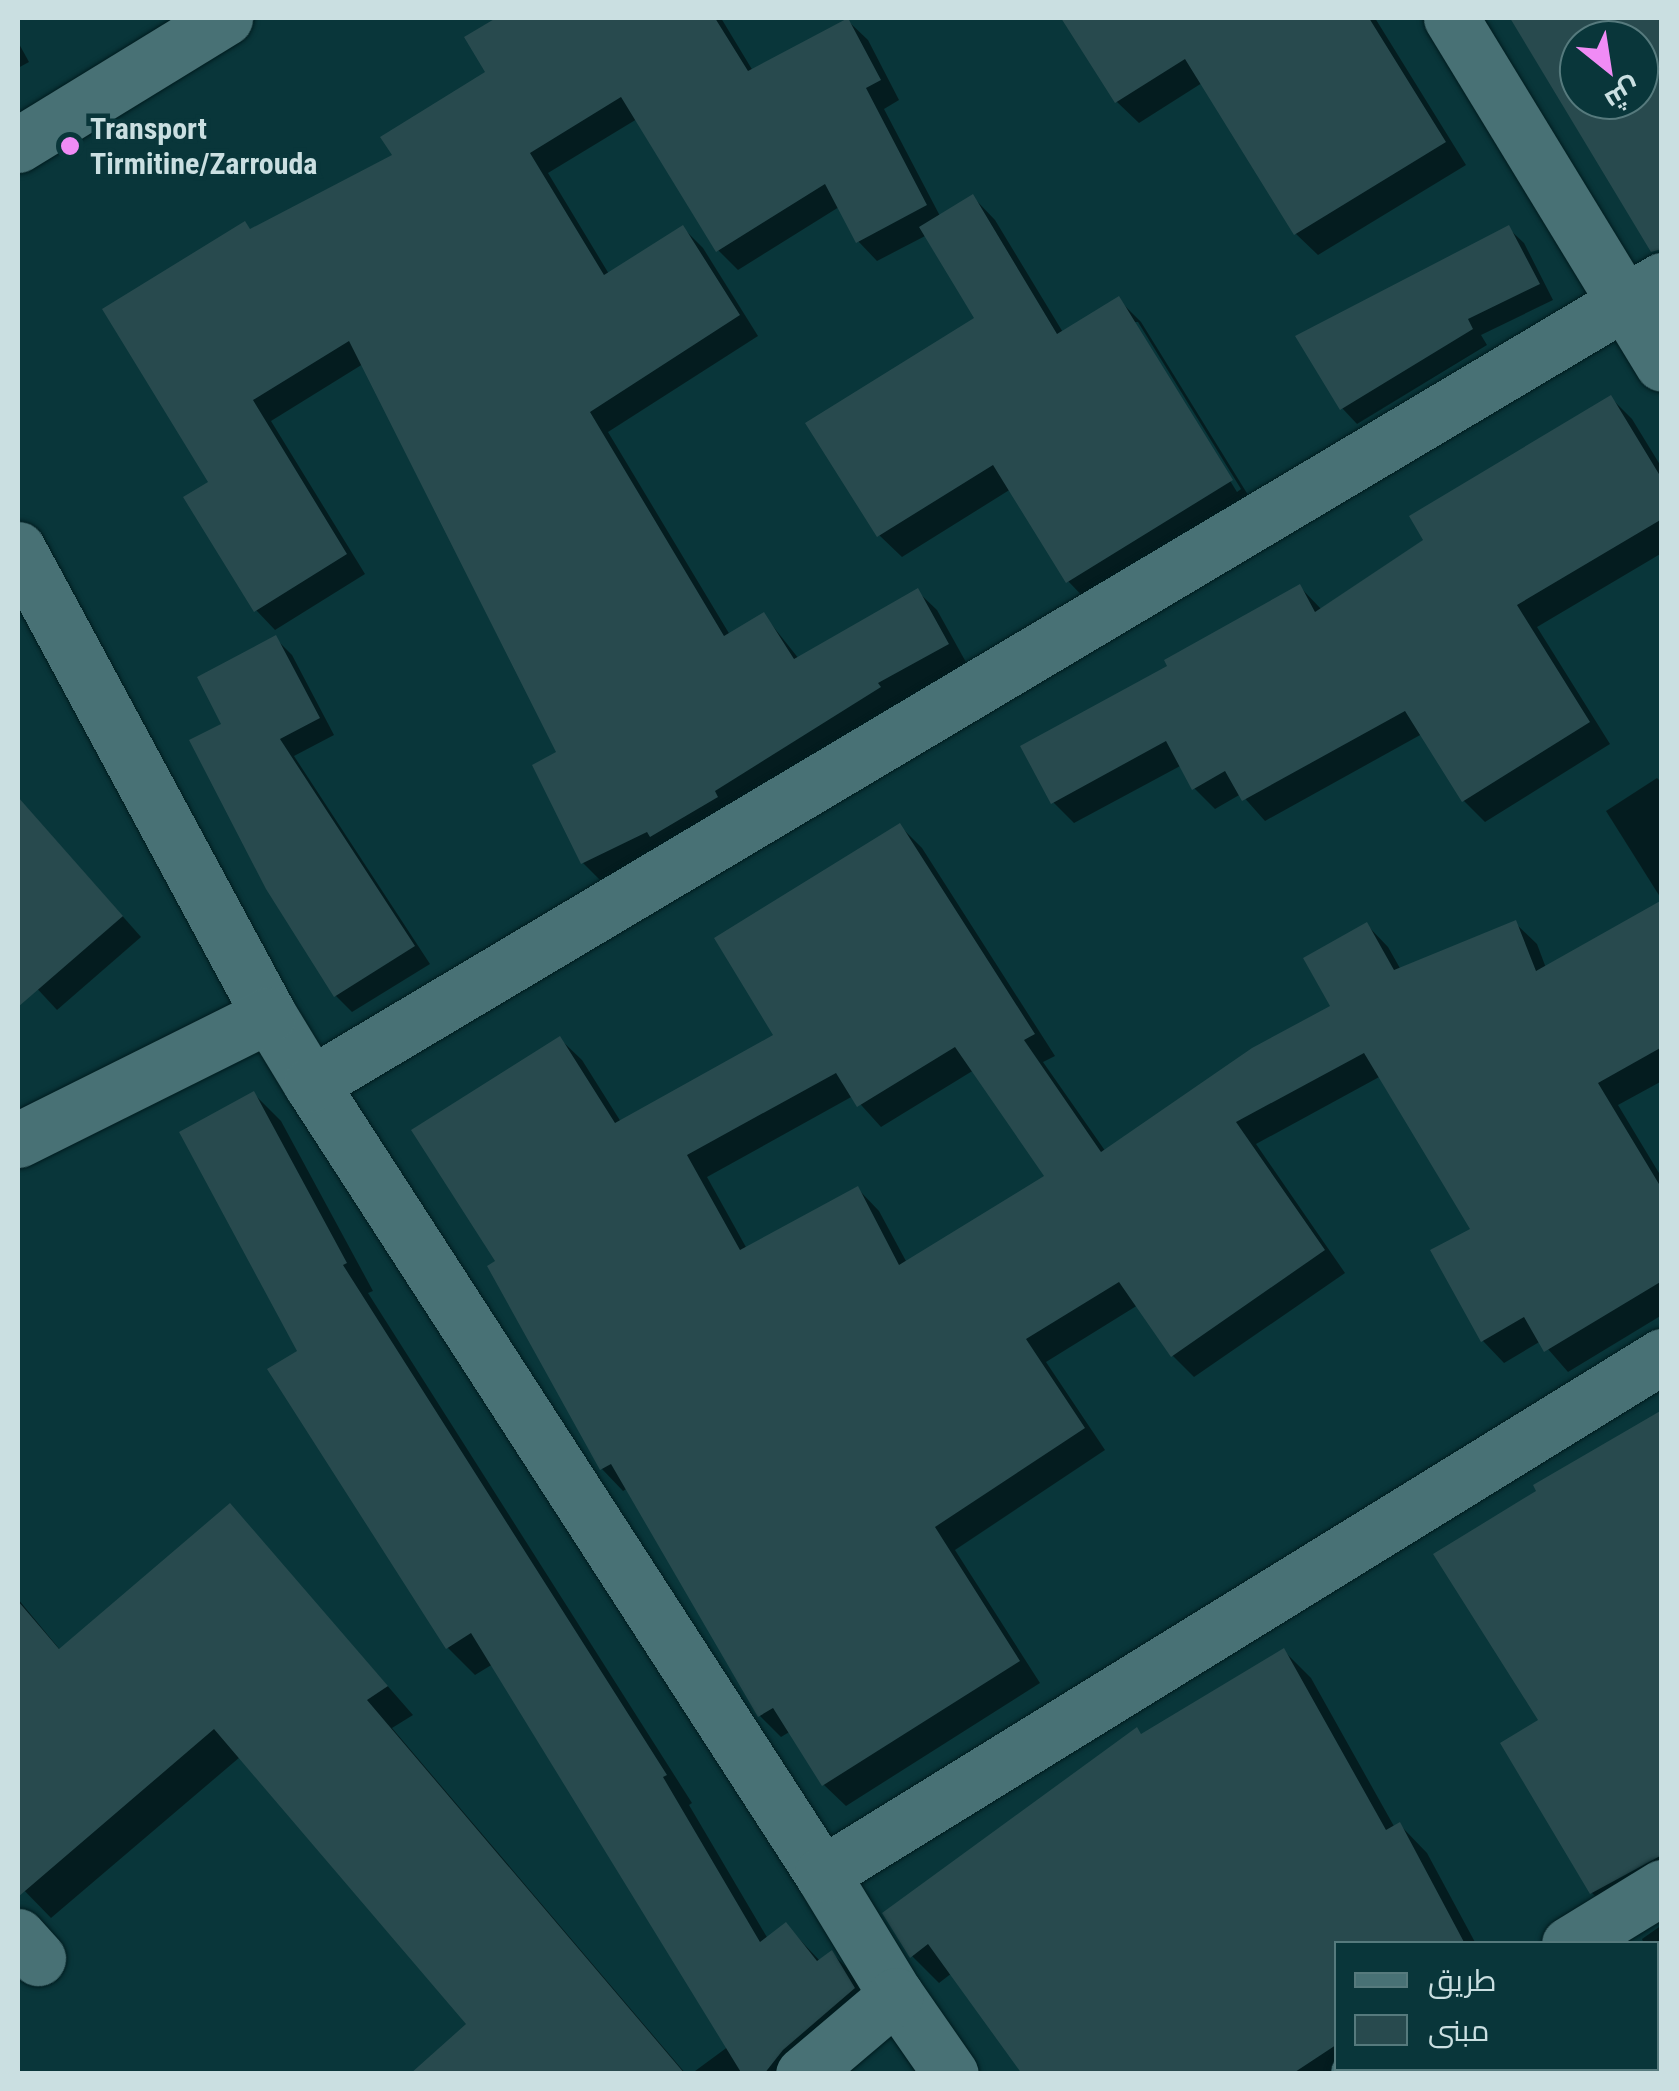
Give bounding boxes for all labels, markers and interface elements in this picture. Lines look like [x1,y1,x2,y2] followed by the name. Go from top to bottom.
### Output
[1559,20,1659,120] north arrow
[1599,71,1647,118] text: ش
[90,111,317,182] place label: Transport Tirmitine/Zarrouda
[59,135,81,157] marker: Transport Tirmitine/Zarrouda
[1334,1941,1659,2071] legend
[1428,1963,1497,1998] text: طريق
[1428,2013,1489,2048] text: مبنى

